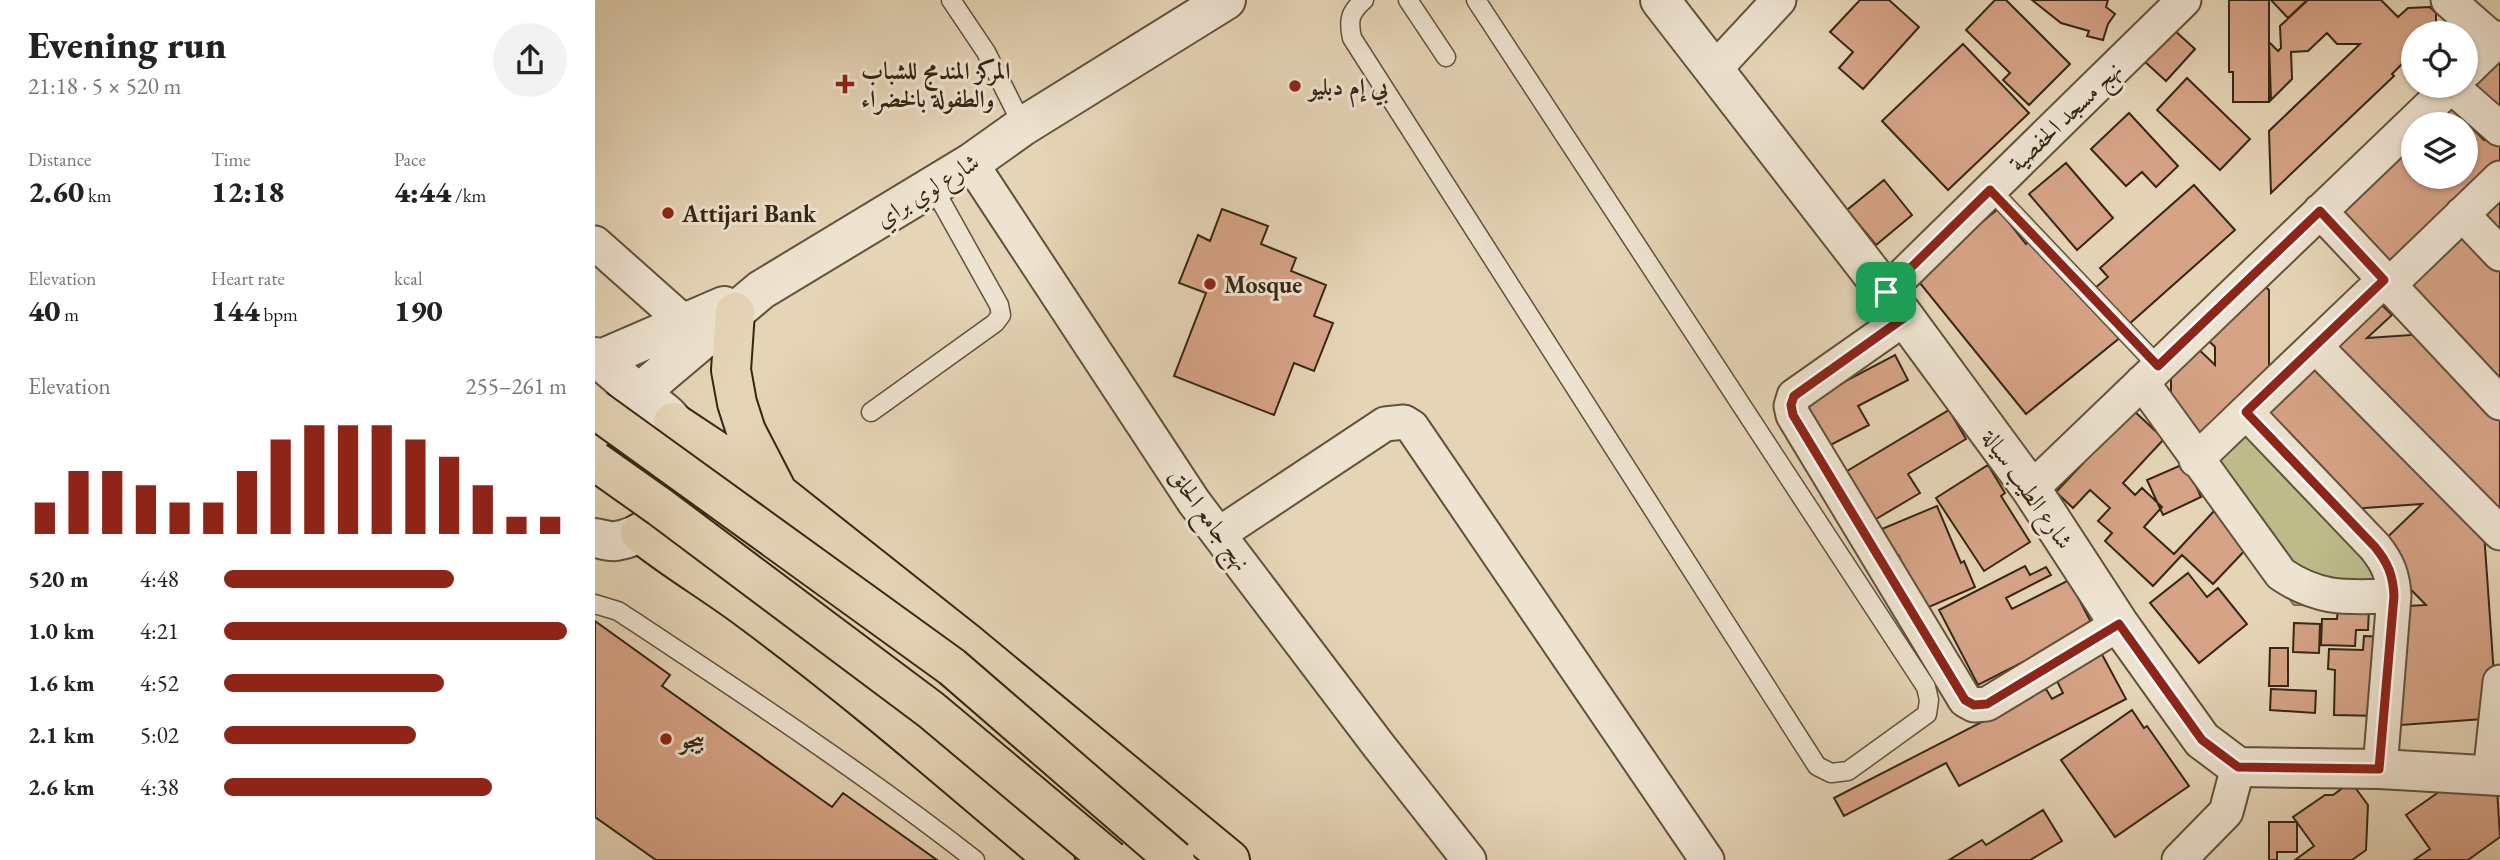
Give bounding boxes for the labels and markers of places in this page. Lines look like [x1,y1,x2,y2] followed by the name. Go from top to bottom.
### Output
[861,55,1011,115] place label: المركز المندمج للشباب والطفولة بالخضراء
[1306,71,1388,108] place label: بي إم دبليو
[835,74,855,94] marker: المركز المندمج للشباب والطفولة بالخضراء
[1287,78,1303,94] marker: بي إم دبليو
[681,198,817,230] place label: Attijari Bank
[660,205,676,221] marker: Attijari Bank
[1856,262,1916,322] pin
[1224,269,1302,301] place label: Mosque
[1202,276,1218,292] marker: Mosque
[677,724,705,755] place label: بيجو
[658,731,674,747] marker: بيجو

